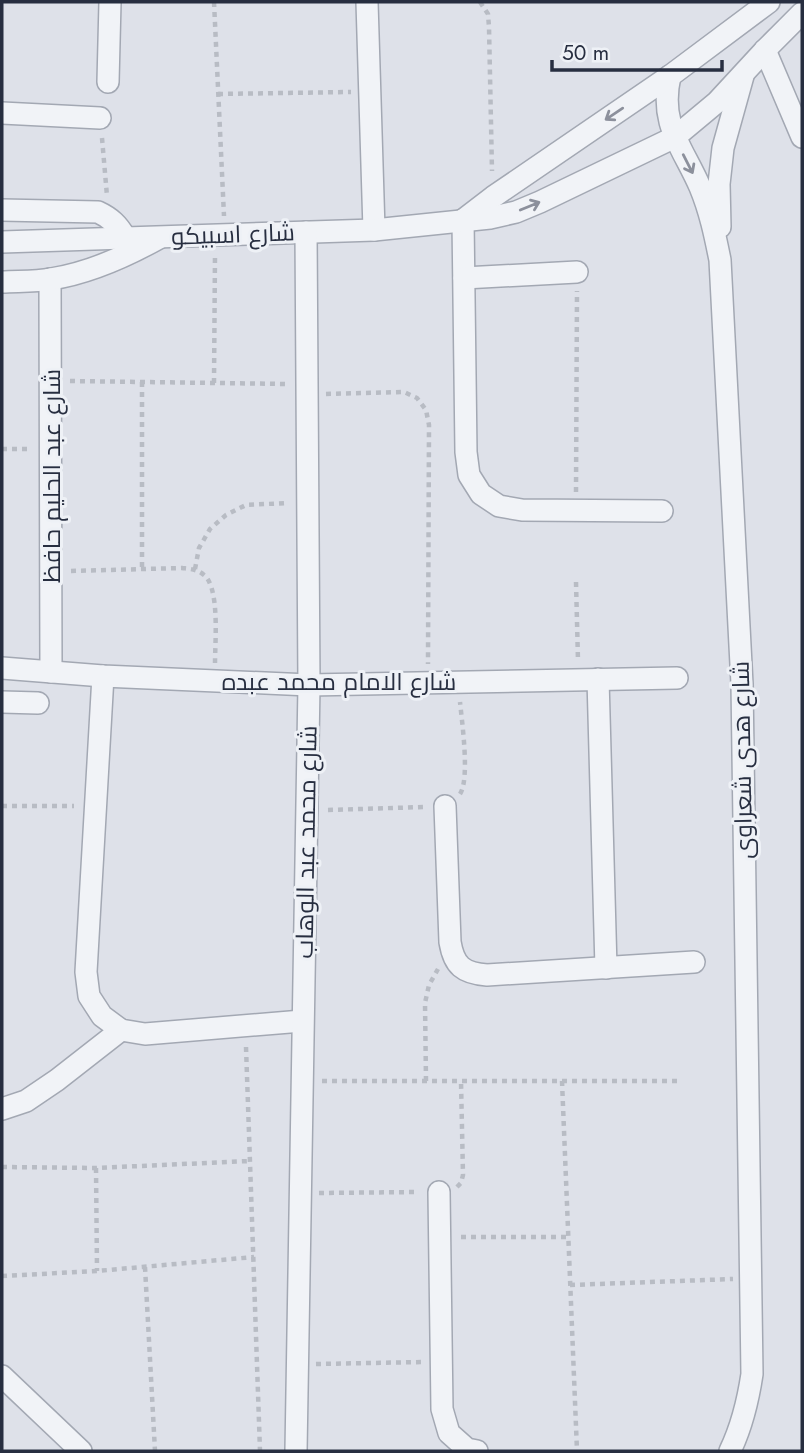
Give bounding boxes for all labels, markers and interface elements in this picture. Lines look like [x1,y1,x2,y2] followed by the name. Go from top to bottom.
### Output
[552,28,722,72] scale bar
[562,38,609,68] text: 50 m
[605,107,624,121] one-way arrow
[681,153,695,174] one-way arrow
[518,199,540,212] one-way arrow
[171,214,295,254] street label: شارع اسبيكو
[34,369,69,583] street label: شارع عبد الحليم حافظ
[723,661,761,859] street label: شارع هدى شعراوى
[222,664,456,699] street label: شارع الامام محمد عبده
[286,725,326,959] street label: شارع محمد عبد الوهاب

